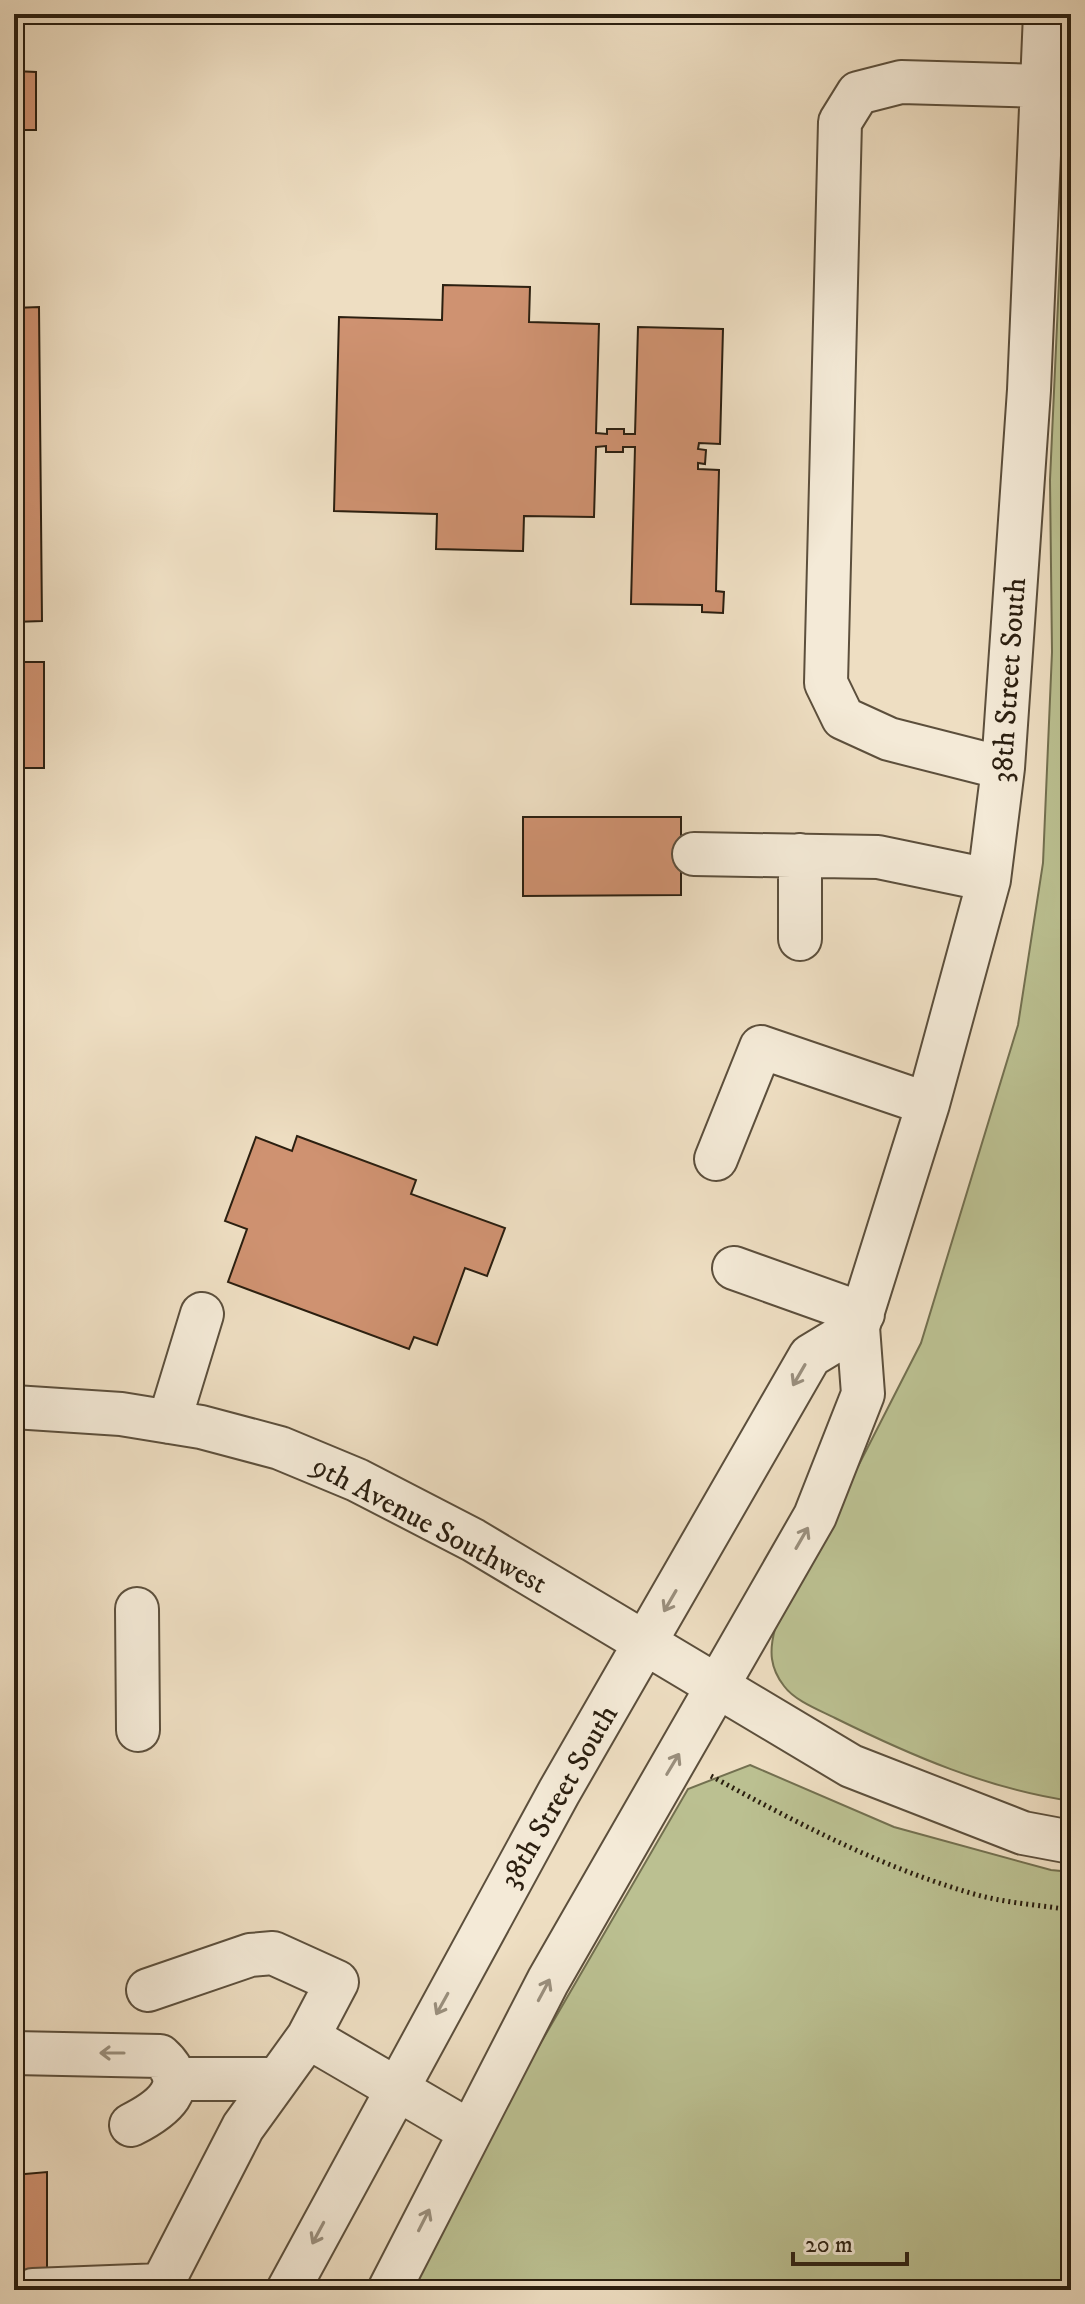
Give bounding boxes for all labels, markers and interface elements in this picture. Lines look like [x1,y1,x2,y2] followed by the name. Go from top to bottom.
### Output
[984,576,1035,784] street label: 38th Street South
[791,1363,807,1386] one-way arrow
[304,1447,553,1603] street label: 9th Avenue Southwest
[794,1527,810,1550] one-way arrow
[662,1589,678,1612] one-way arrow
[492,1698,627,1895] street label: 38th Street South
[665,1753,681,1776] one-way arrow
[536,1978,552,2002] one-way arrow
[433,1992,449,2015] one-way arrow
[99,2045,126,2061] one-way arrow
[416,2209,432,2233] one-way arrow
[793,2216,907,2266] scale bar
[310,2220,325,2244] one-way arrow
[805,2230,853,2260] text: 20 m

